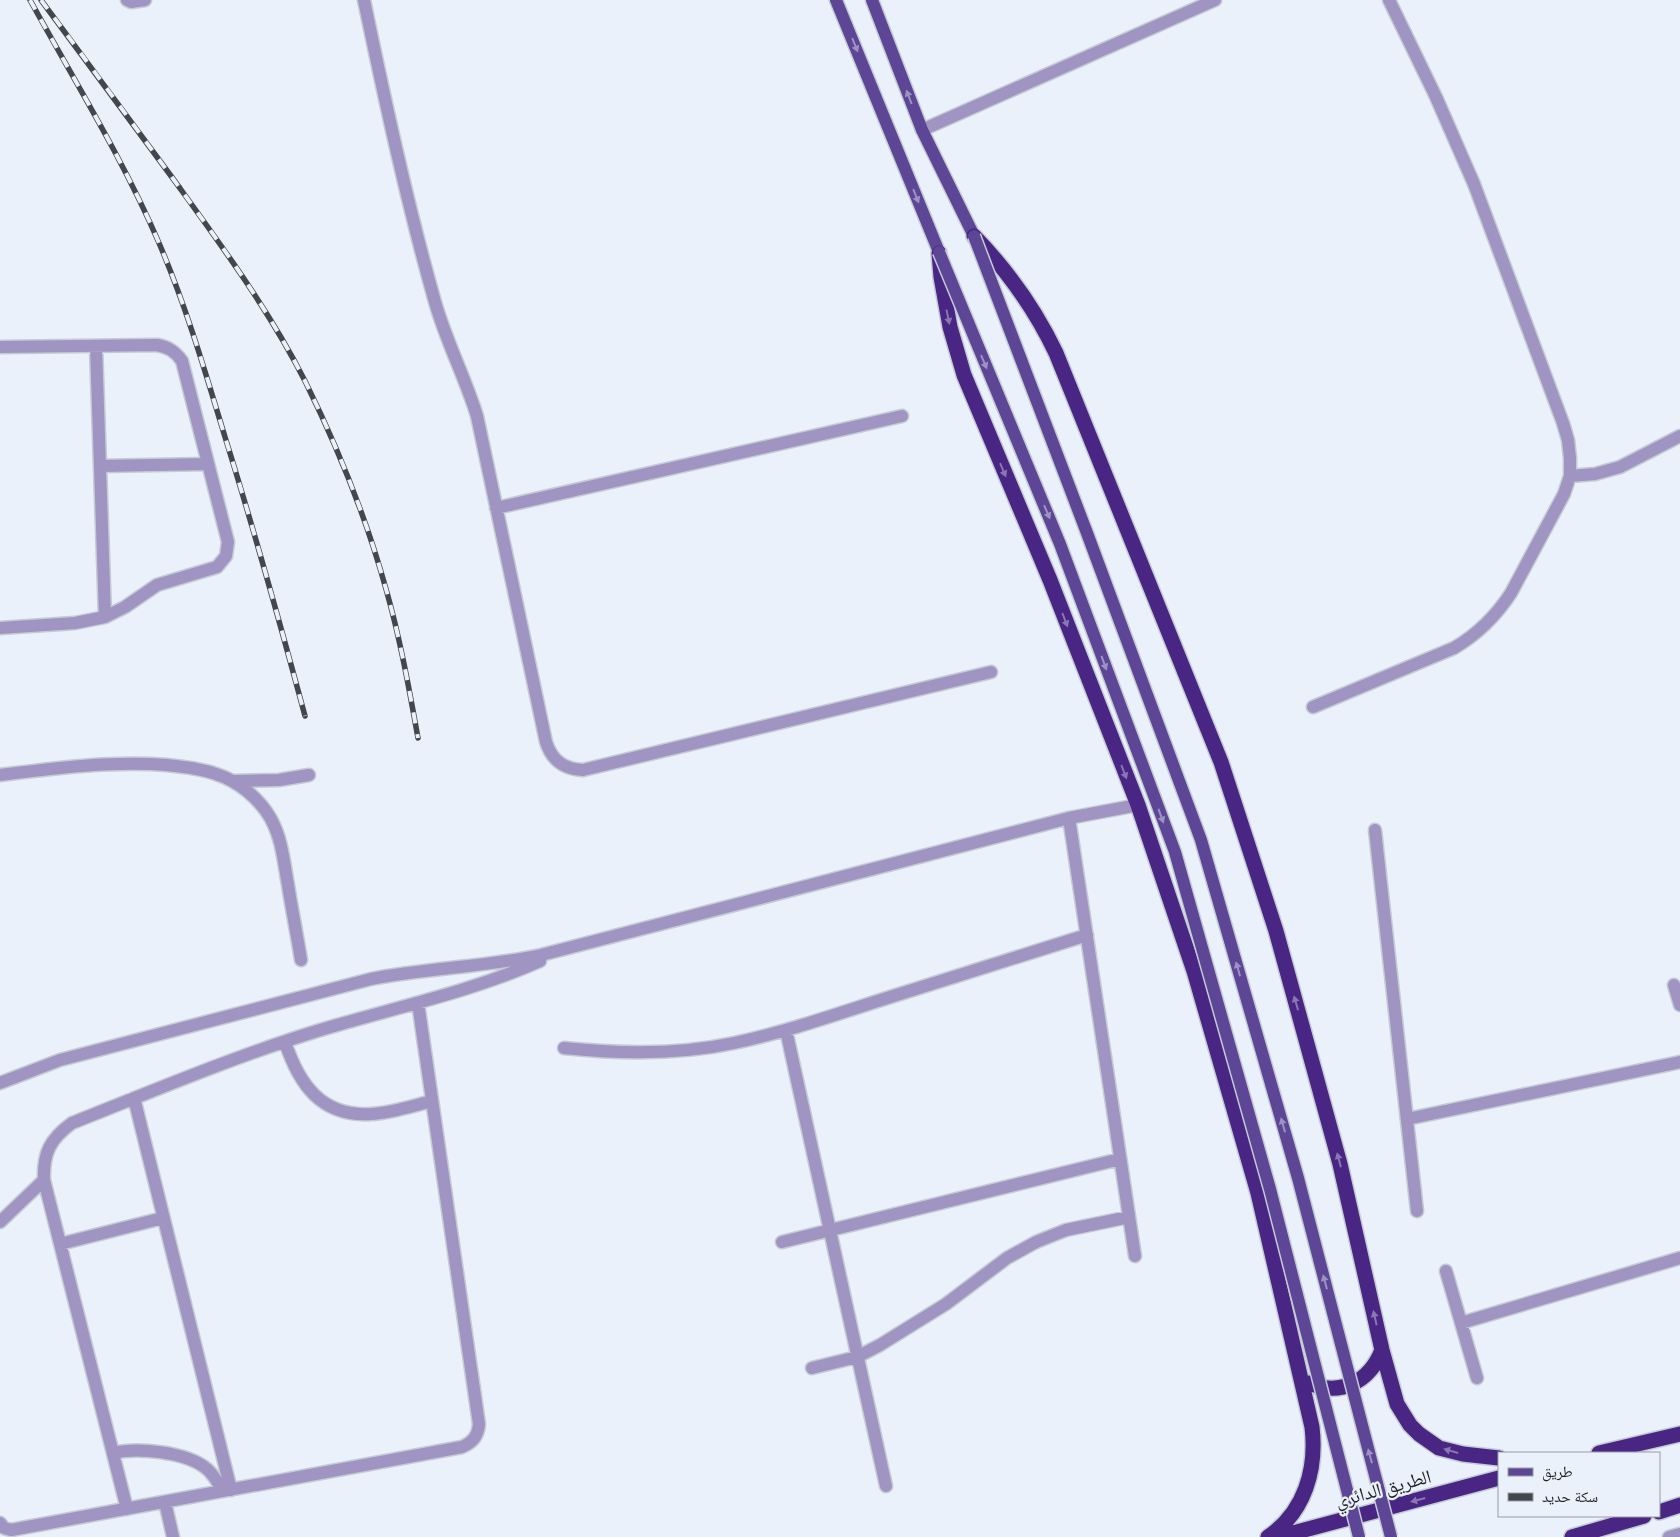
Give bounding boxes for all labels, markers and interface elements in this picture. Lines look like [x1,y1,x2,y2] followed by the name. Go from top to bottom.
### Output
[851,38,859,52] one-way arrow
[905,89,913,104] one-way arrow
[912,189,920,204] one-way arrow
[945,310,953,326] one-way arrow
[981,355,989,369] one-way arrow
[1000,463,1008,477] one-way arrow
[1043,505,1051,519] one-way arrow
[1061,613,1069,628] one-way arrow
[1101,656,1109,671] one-way arrow
[1121,764,1129,779] one-way arrow
[1157,809,1165,824] one-way arrow
[1233,961,1241,976] one-way arrow
[1292,995,1300,1011] one-way arrow
[1278,1117,1286,1132] one-way arrow
[1335,1152,1343,1167] one-way arrow
[1321,1274,1329,1289] one-way arrow
[1371,1311,1379,1326] one-way arrow
[1443,1447,1458,1455] one-way arrow
[1366,1448,1374,1463] one-way arrow
[1498,1452,1660,1517] legend
[1542,1463,1573,1482] text: طريق
[1333,1465,1435,1516] street label: الطريق الدائري
[1542,1488,1598,1506] text: سكة حديد
[1410,1496,1425,1504] one-way arrow

